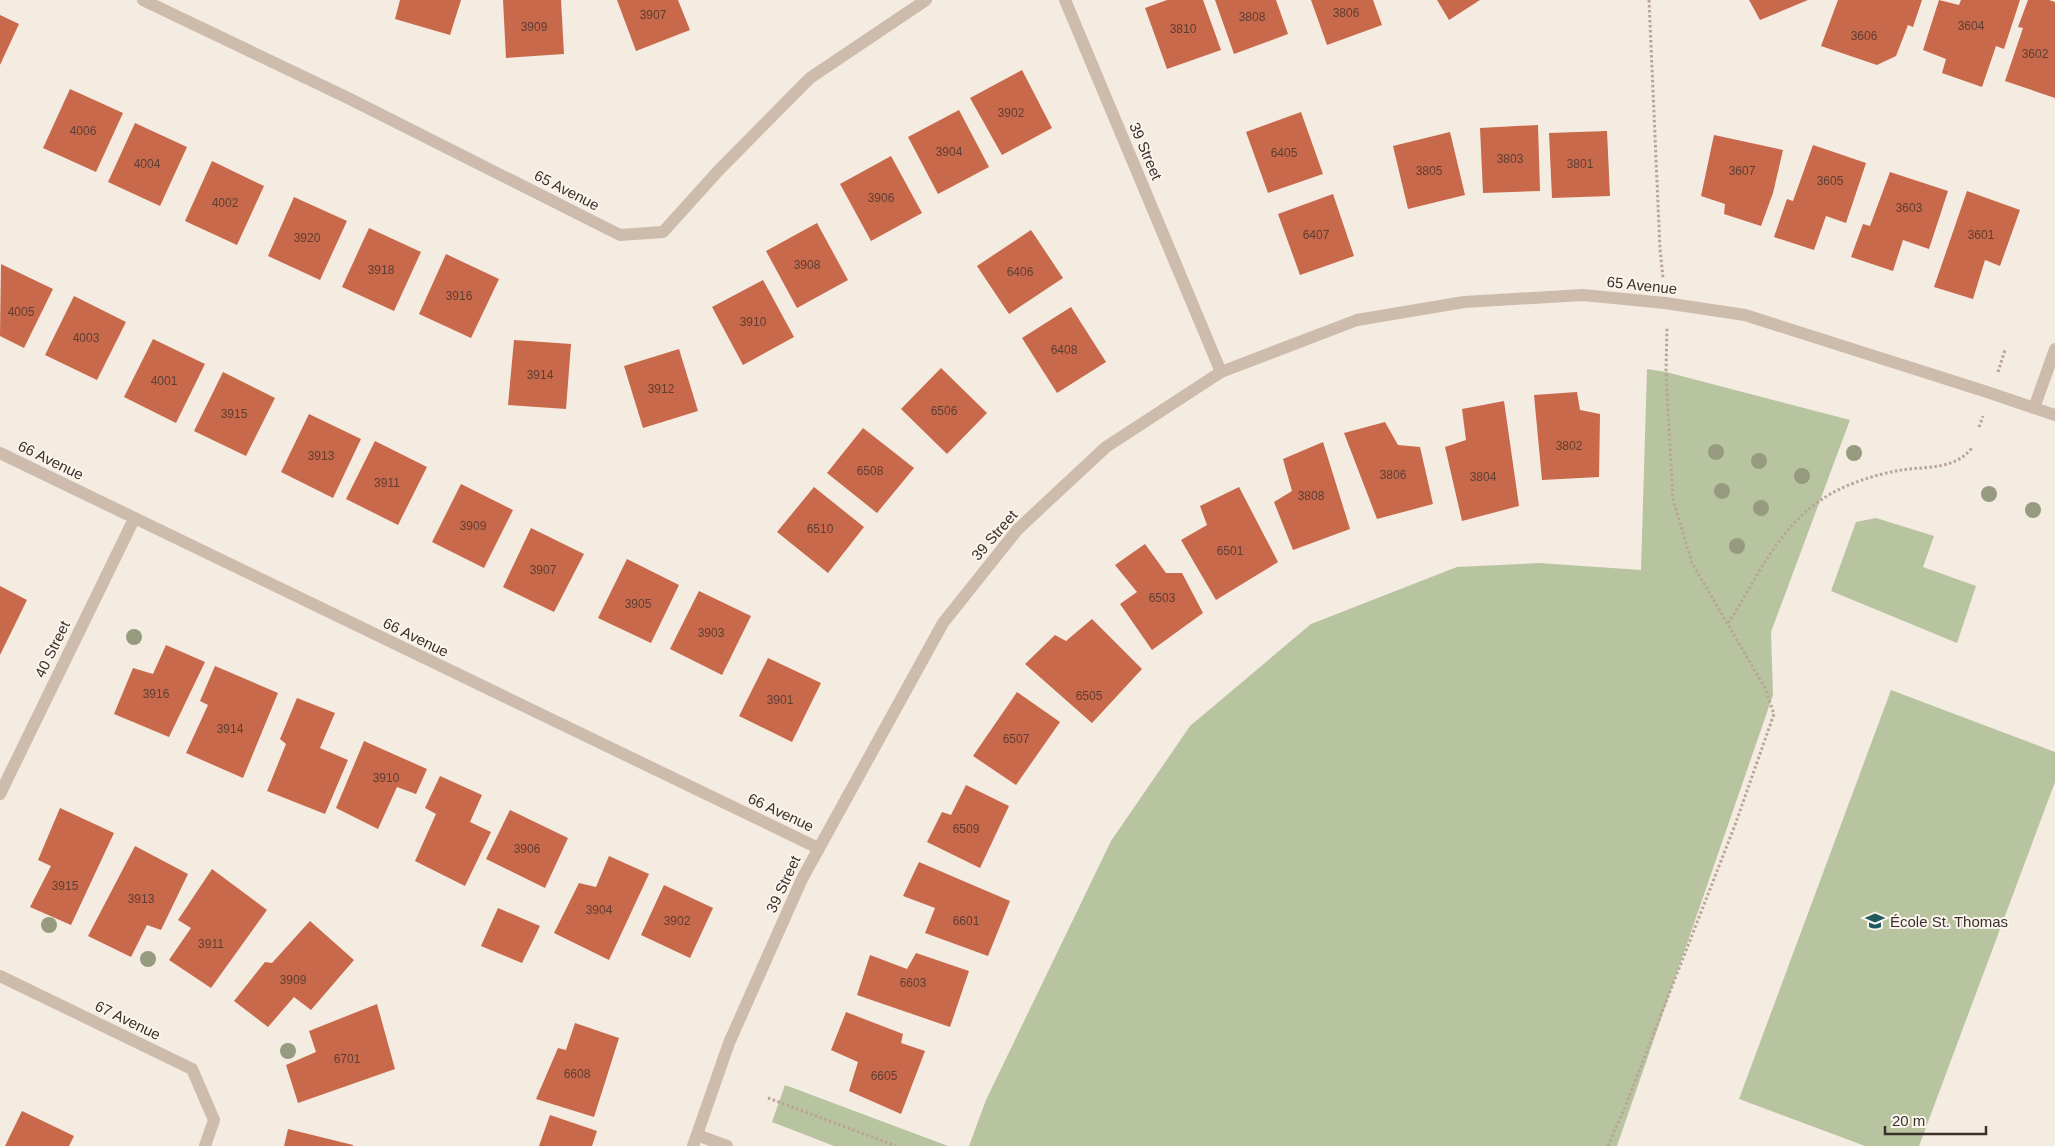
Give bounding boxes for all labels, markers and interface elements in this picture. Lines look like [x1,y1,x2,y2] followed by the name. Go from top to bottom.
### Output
[1333,6,1360,20] house number: 3806
[640,8,667,22] house number: 3907
[1239,10,1266,24] house number: 3808
[1958,19,1985,33] house number: 3604
[521,20,548,34] house number: 3909
[1170,22,1197,36] house number: 3810
[1851,29,1878,43] house number: 3606
[2022,47,2049,61] house number: 3602
[998,106,1025,120] house number: 3902
[1126,120,1166,183] street label: 39 Street
[70,124,97,138] house number: 4006
[936,145,963,159] house number: 3904
[1271,146,1298,160] house number: 6405
[1497,152,1524,166] house number: 3803
[134,157,161,171] house number: 4004
[1567,157,1594,171] house number: 3801
[1416,164,1443,178] house number: 3805
[1729,164,1756,178] house number: 3607
[532,166,602,214] street label: 65 Avenue
[1817,174,1844,188] house number: 3605
[868,191,895,205] house number: 3906
[212,196,239,210] house number: 4002
[1896,201,1923,215] house number: 3603
[1303,228,1330,242] house number: 6407
[1968,228,1995,242] house number: 3601
[294,231,321,245] house number: 3920
[794,258,821,272] house number: 3908
[368,263,395,277] house number: 3918
[1007,265,1034,279] house number: 6406
[1606,273,1678,297] street label: 65 Avenue
[446,289,473,303] house number: 3916
[8,305,35,319] house number: 4005
[740,315,767,329] house number: 3910
[73,331,100,345] house number: 4003
[1051,343,1078,357] house number: 6408
[527,368,554,382] house number: 3914
[151,374,178,388] house number: 4001
[648,382,675,396] house number: 3912
[931,404,958,418] house number: 6506
[221,407,248,421] house number: 3915
[16,437,86,483] street label: 66 Avenue
[1556,439,1583,453] house number: 3802
[308,449,335,463] house number: 3913
[857,464,884,478] house number: 6508
[1380,468,1407,482] house number: 3806
[1470,470,1497,484] house number: 3804
[374,476,400,490] house number: 3911
[1298,489,1325,503] house number: 3808
[968,506,1021,564] street label: 39 Street
[460,519,487,533] house number: 3909
[807,522,834,536] house number: 6510
[1217,544,1244,558] house number: 6501
[530,563,557,577] house number: 3907
[1149,591,1176,605] house number: 6503
[625,597,652,611] house number: 3905
[381,614,451,660] street label: 66 Avenue
[31,617,73,680] street label: 40 Street
[698,626,725,640] house number: 3903
[143,687,170,701] house number: 3916
[1076,689,1103,703] house number: 6505
[767,693,794,707] house number: 3901
[217,722,244,736] house number: 3914
[1003,732,1030,746] house number: 6507
[373,771,400,785] house number: 3910
[745,789,817,835] street label: 66 Avenue
[953,822,980,836] house number: 6509
[514,842,541,856] house number: 3906
[762,852,804,915] street label: 39 Street
[52,879,79,893] house number: 3915
[128,892,155,906] house number: 3913
[586,903,613,917] house number: 3904
[1864,910,1886,932] school or university icon: École St. Thomas
[1890,913,2008,930] place label: École St. Thomas
[664,914,691,928] house number: 3902
[953,914,980,928] house number: 6601
[198,937,224,951] house number: 3911
[280,973,307,987] house number: 3909
[900,976,927,990] house number: 6603
[93,997,163,1043] street label: 67 Avenue
[334,1052,361,1066] house number: 6701
[564,1067,591,1081] house number: 6608
[871,1069,898,1083] house number: 6605
[1885,1104,1986,1136] scale bar
[1892,1112,1925,1129] text: 20 m

